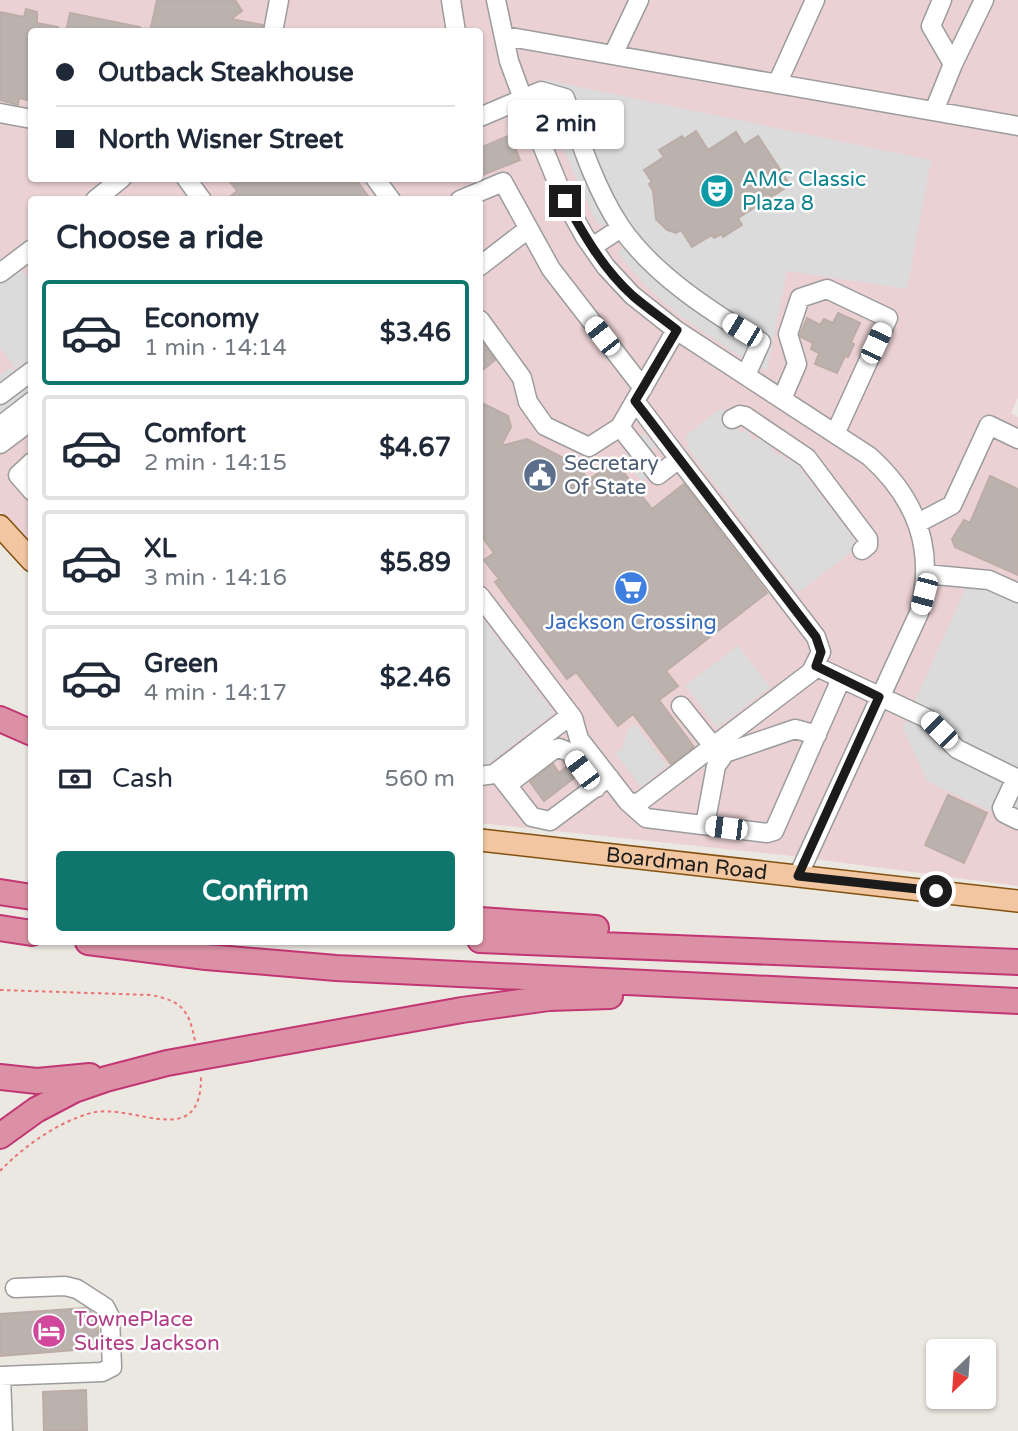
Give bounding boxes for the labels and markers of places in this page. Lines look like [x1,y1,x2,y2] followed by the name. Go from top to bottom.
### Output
[742,167,866,216] place label: AMC Classic Plaza 8
[698,172,736,210] theatre icon: AMC Classic Plaza 8
[564,451,659,500] place label: Secretary Of State
[521,456,559,494] public building icon: Secretary Of State
[612,569,650,607] supermarket icon: Jackson Crossing
[545,610,717,635] place label: Jackson Crossing
[74,1307,220,1356] place label: TownePlace Suites Jackson
[30,1312,68,1350] hotel icon: TownePlace Suites Jackson

